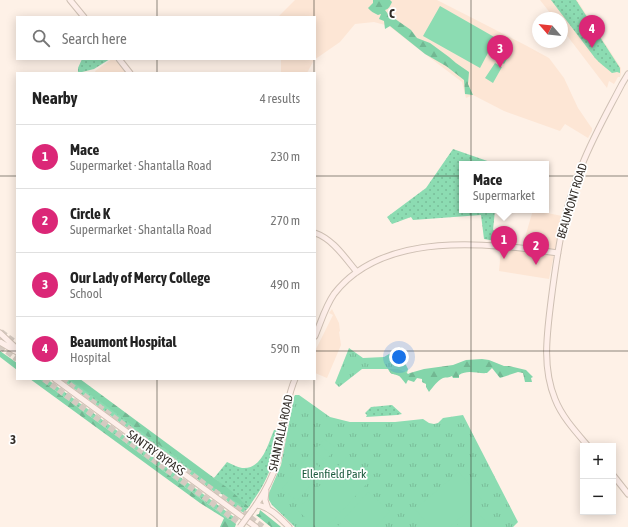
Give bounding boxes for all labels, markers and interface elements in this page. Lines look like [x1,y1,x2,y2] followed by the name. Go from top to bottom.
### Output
[389,6,395,21] text: C
[532,12,568,48] north arrow
[579,15,605,48] pin: 4
[16,16,316,60] search box
[30,27,52,49] icon: search
[62,30,127,47] text: Search here
[487,35,513,68] pin: 3
[32,88,78,108] text: Nearby
[260,91,300,106] text: 4 results
[70,141,99,158] text: Mace
[42,149,48,164] text: 1
[271,149,300,164] text: 230 m
[70,158,212,173] text: Supermarket · Shantalla Road
[459,161,549,213] popup
[554,161,590,240] street label: BEAUMONT ROAD
[473,171,502,188] text: Mace
[473,188,535,203] text: Supermarket
[70,205,110,222] text: Circle K
[42,213,48,228] text: 2
[271,213,300,228] text: 270 m
[70,222,212,237] text: Supermarket · Shantalla Road
[491,226,517,259] pin: 1
[523,232,549,265] pin: 2
[70,269,210,286] text: Our Lady of Mercy College
[42,277,48,292] text: 3
[271,277,300,292] text: 490 m
[70,286,102,301] text: School
[70,333,177,350] text: Beaumont Hospital
[42,341,48,356] text: 4
[271,341,300,356] text: 590 m
[389,347,409,367] your location
[70,350,111,365] text: Hospital
[266,393,296,473] street label: SHANTALLA ROAD
[124,427,188,479] street label: SANTRY BYPASS
[10,432,16,447] text: 3
[580,443,616,515] map controls
[580,443,616,479] button: +
[302,467,367,481] park label: Ellenfield Park
[580,479,616,515] button: −

